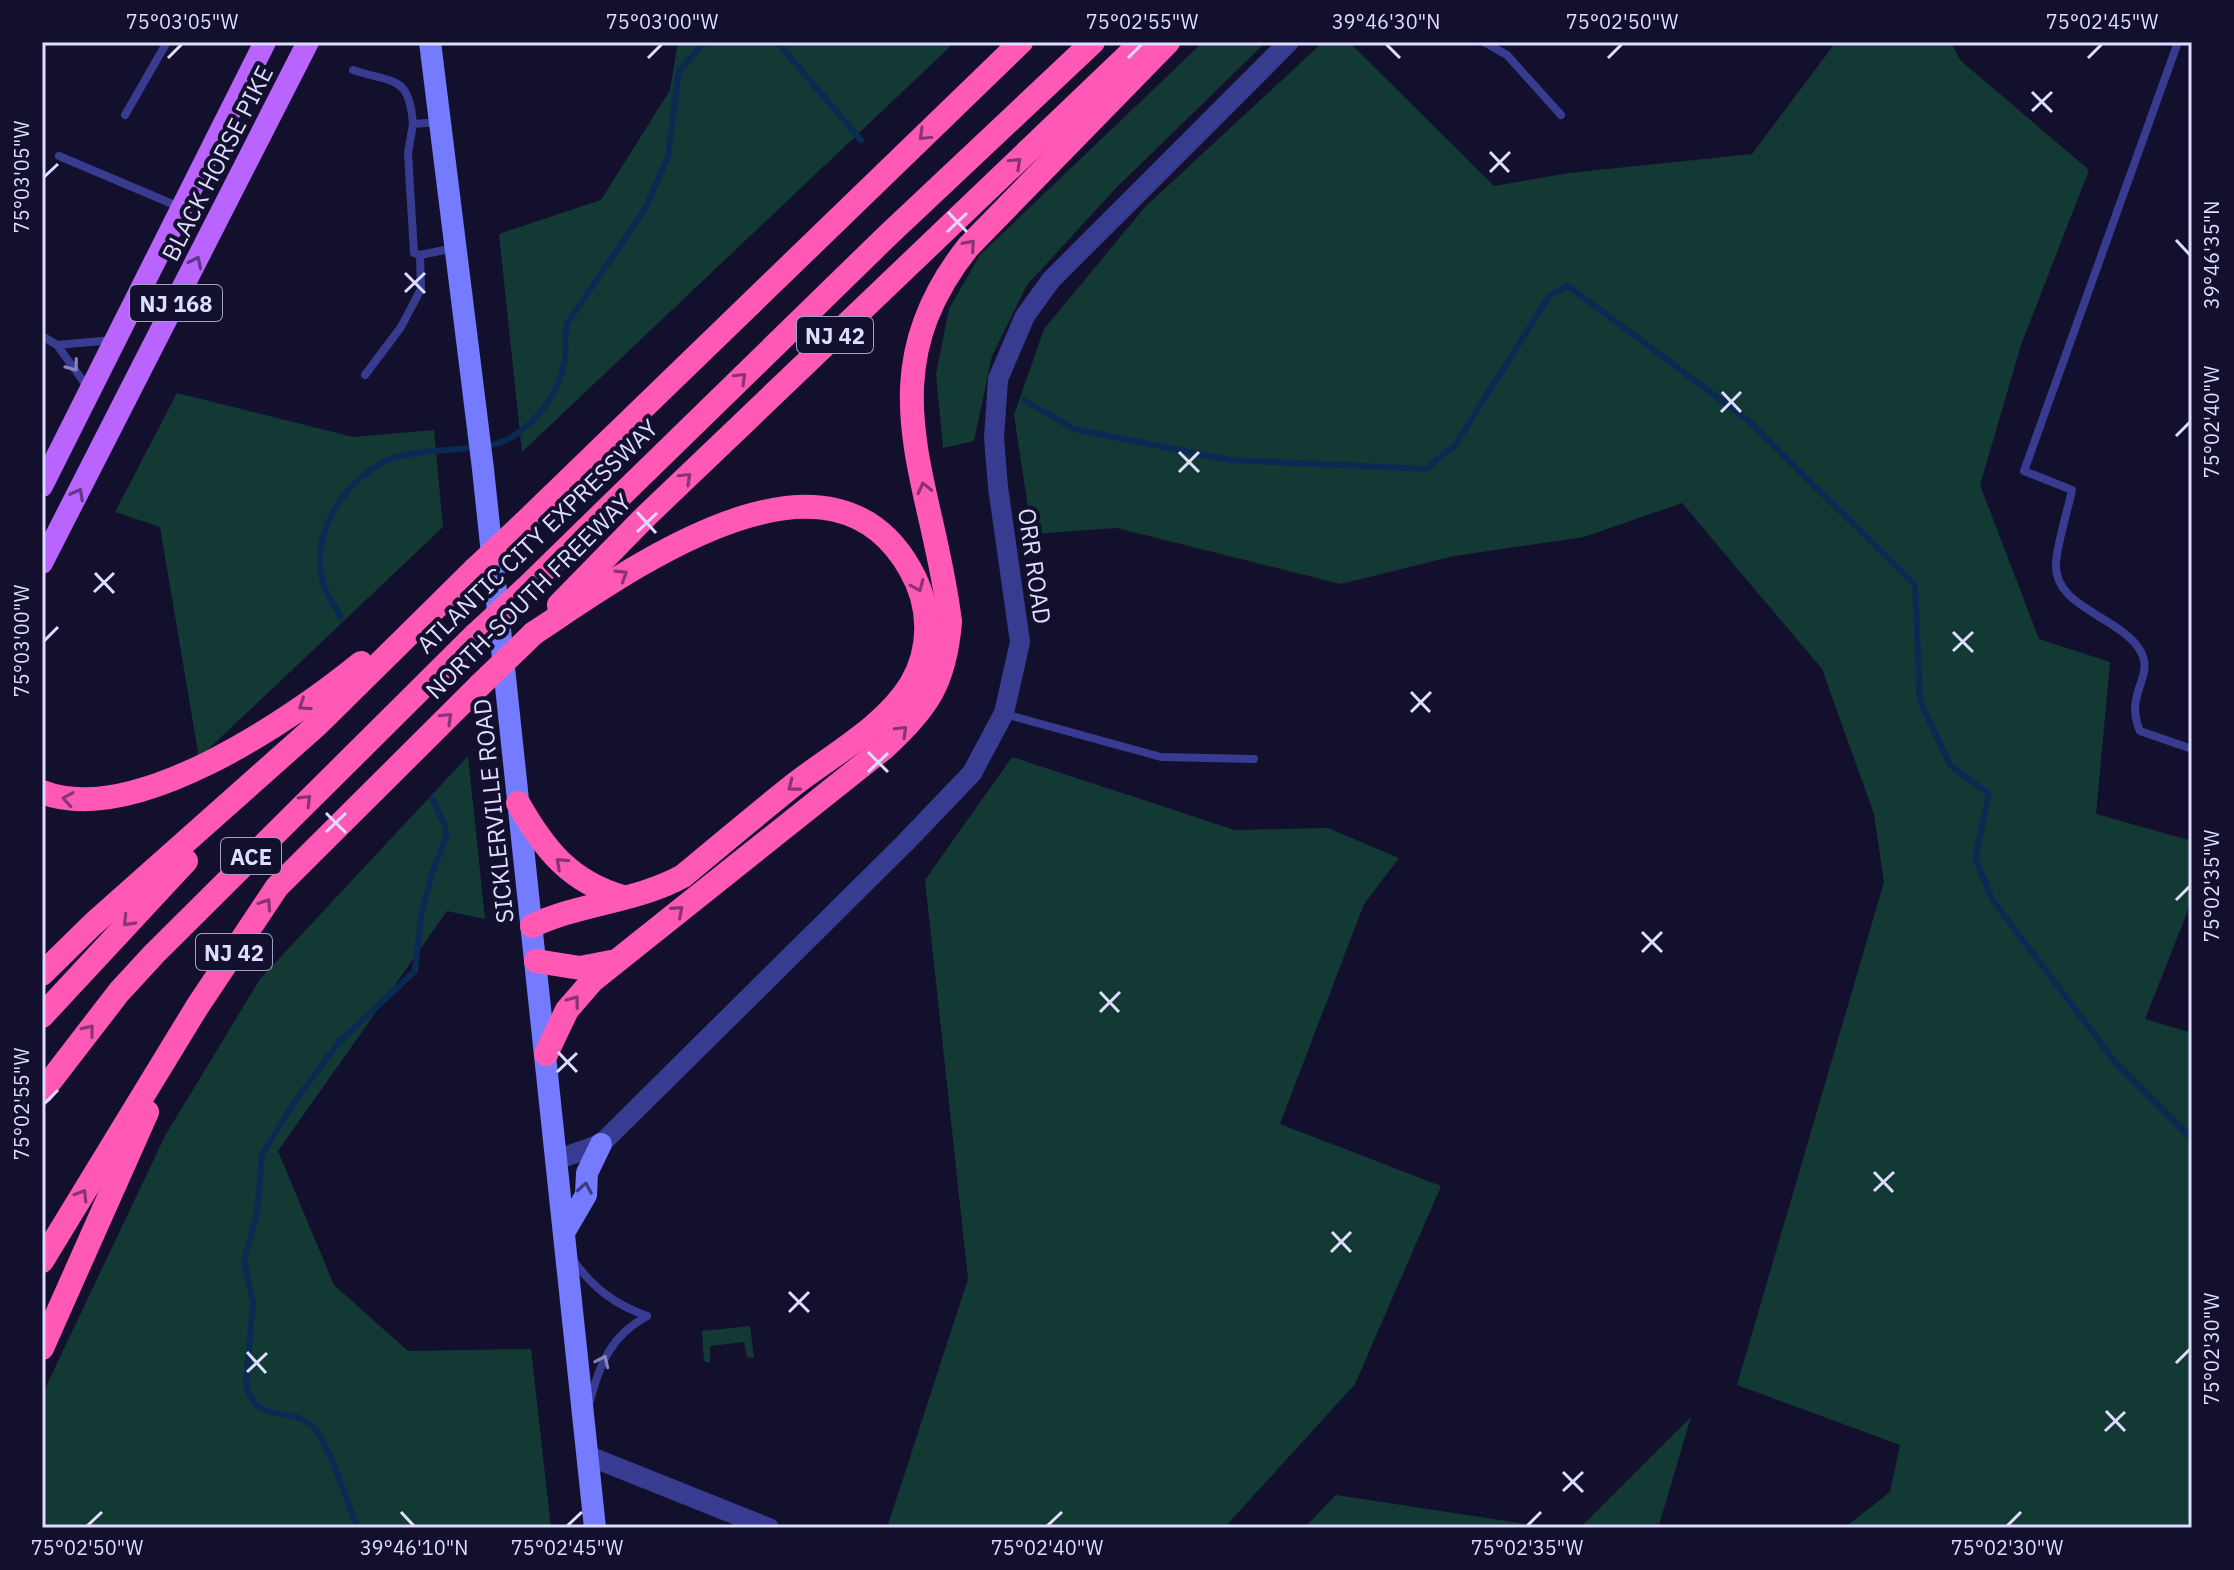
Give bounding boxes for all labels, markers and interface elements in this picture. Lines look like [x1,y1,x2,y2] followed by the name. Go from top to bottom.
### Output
[126,8,239,35] text: 75°03'05"W
[606,8,719,35] text: 75°03'00"W
[1086,8,1199,35] text: 75°02'55"W
[1332,8,1440,35] text: 39°46'30"N
[1566,8,1679,35] text: 75°02'50"W
[2046,8,2159,35] text: 75°02'45"W
[154,60,280,266] street label: BLACK HORSE PIKE
[8,120,35,233] text: 75°03'05"W
[919,126,934,140] one-way arrow
[1007,157,1021,172] one-way arrow
[2198,201,2225,309] text: 39°46'35"N
[960,239,975,254] one-way arrow
[187,256,202,271] one-way arrow
[130,285,222,321] road number: NJ 168
[797,317,873,353] road number: NJ 42
[63,358,78,372] one-way arrow
[2198,365,2225,478] text: 75°02'40"W
[732,373,746,387] one-way arrow
[409,412,665,660] street label: ATLANTIC CITY EXPRESSWAY
[677,473,692,487] one-way arrow
[916,482,933,495] one-way arrow
[418,486,638,706] street label: NORTH-SOUTH FREEWAY
[69,487,84,502] one-way arrow
[1011,506,1059,626] street label: ORR ROAD
[613,570,628,585] one-way arrow
[908,577,924,592] one-way arrow
[8,584,35,697] text: 75°03'00"W
[298,695,312,710] one-way arrow
[465,697,521,925] street label: SICKLERVILLE ROAD
[438,712,452,727] one-way arrow
[893,726,907,740] one-way arrow
[787,777,802,791] one-way arrow
[61,791,74,808] one-way arrow
[297,795,311,809] one-way arrow
[2198,829,2225,942] text: 75°02'35"W
[221,838,281,874] road number: ACE
[556,858,570,872] one-way arrow
[256,898,271,912] one-way arrow
[668,906,683,921] one-way arrow
[123,912,137,926] one-way arrow
[196,934,272,970] road number: NJ 42
[564,996,579,1010] one-way arrow
[79,1024,94,1039] one-way arrow
[8,1047,35,1160] text: 75°02'55"W
[575,1182,592,1195] one-way arrow
[72,1189,87,1203] one-way arrow
[2198,1292,2225,1405] text: 75°02'30"W
[593,1354,609,1369] one-way arrow
[31,1534,144,1561] text: 75°02'50"W
[360,1534,468,1561] text: 39°46'10"N
[511,1534,624,1561] text: 75°02'45"W
[991,1534,1104,1561] text: 75°02'40"W
[1471,1534,1584,1561] text: 75°02'35"W
[1951,1534,2064,1561] text: 75°02'30"W

